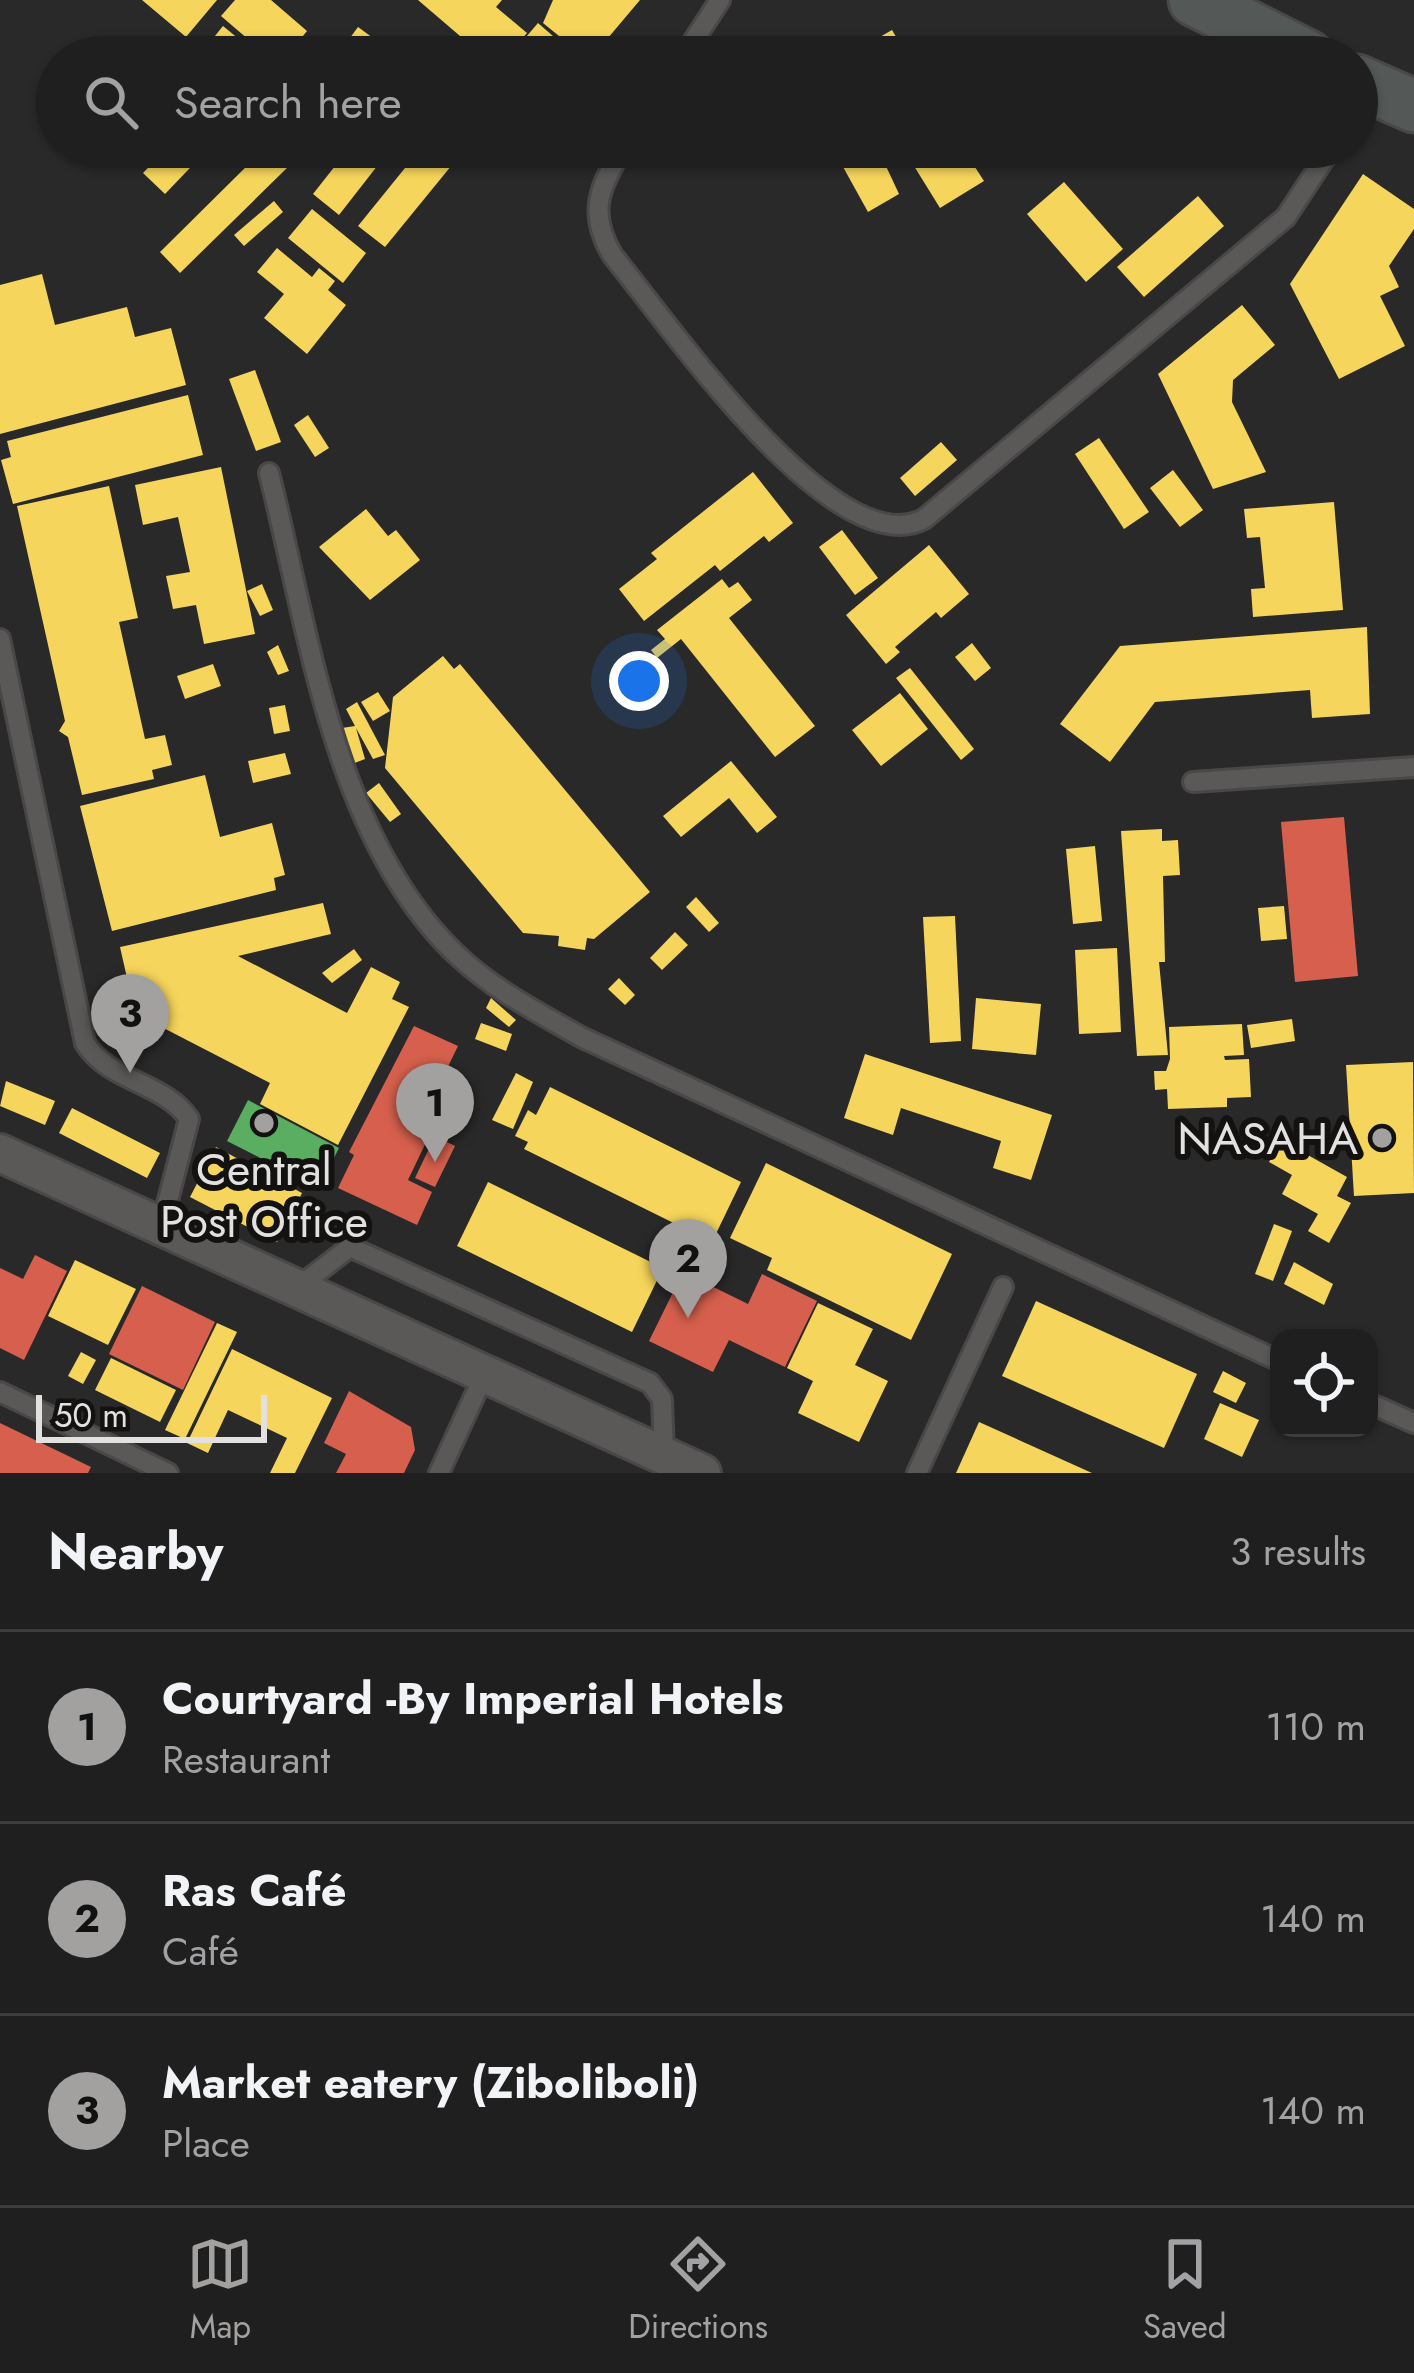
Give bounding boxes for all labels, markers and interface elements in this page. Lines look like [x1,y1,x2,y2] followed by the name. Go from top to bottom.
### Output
[36,36,1378,168] search box
[78,69,144,135] icon: search
[174,70,402,135] text: Search here
[609,651,669,711] your location
[91,974,169,1073] pin: 3
[396,1063,474,1162] pin: 1
[1177,1106,1358,1171] place label: NASAHA
[251,1110,277,1136] marker: Central Post Office
[1369,1125,1395,1151] marker: NASAHA
[160,1137,368,1254] place label: Central Post Office
[649,1219,727,1318] pin: 2
[1270,1329,1378,1437] map controls
[1270,1329,1378,1437] button: locate
[36,1389,267,1442] scale bar
[54,1392,128,1439] text: 50 m
[48,1514,223,1588] text: Nearby
[1230,1523,1366,1580] text: 3 results
[162,1666,783,1731] text: Courtyard -By Imperial Hotels
[77,1698,97,1755] text: 1
[1265,1698,1366,1755] text: 110 m
[162,1731,330,1788] text: Restaurant
[162,1858,346,1923] text: Ras Café
[74,1890,100,1947] text: 2
[1260,1890,1366,1947] text: 140 m
[162,1923,239,1980] text: Café
[162,2050,699,2115] text: Market eatery (Ziboliboli)
[75,2082,99,2139] text: 3
[1260,2082,1366,2139] text: 140 m
[162,2115,250,2172] text: Place
[187,2231,253,2350] tab: Map
[628,2231,768,2350] tab: Directions
[1143,2231,1227,2350] tab: Saved

